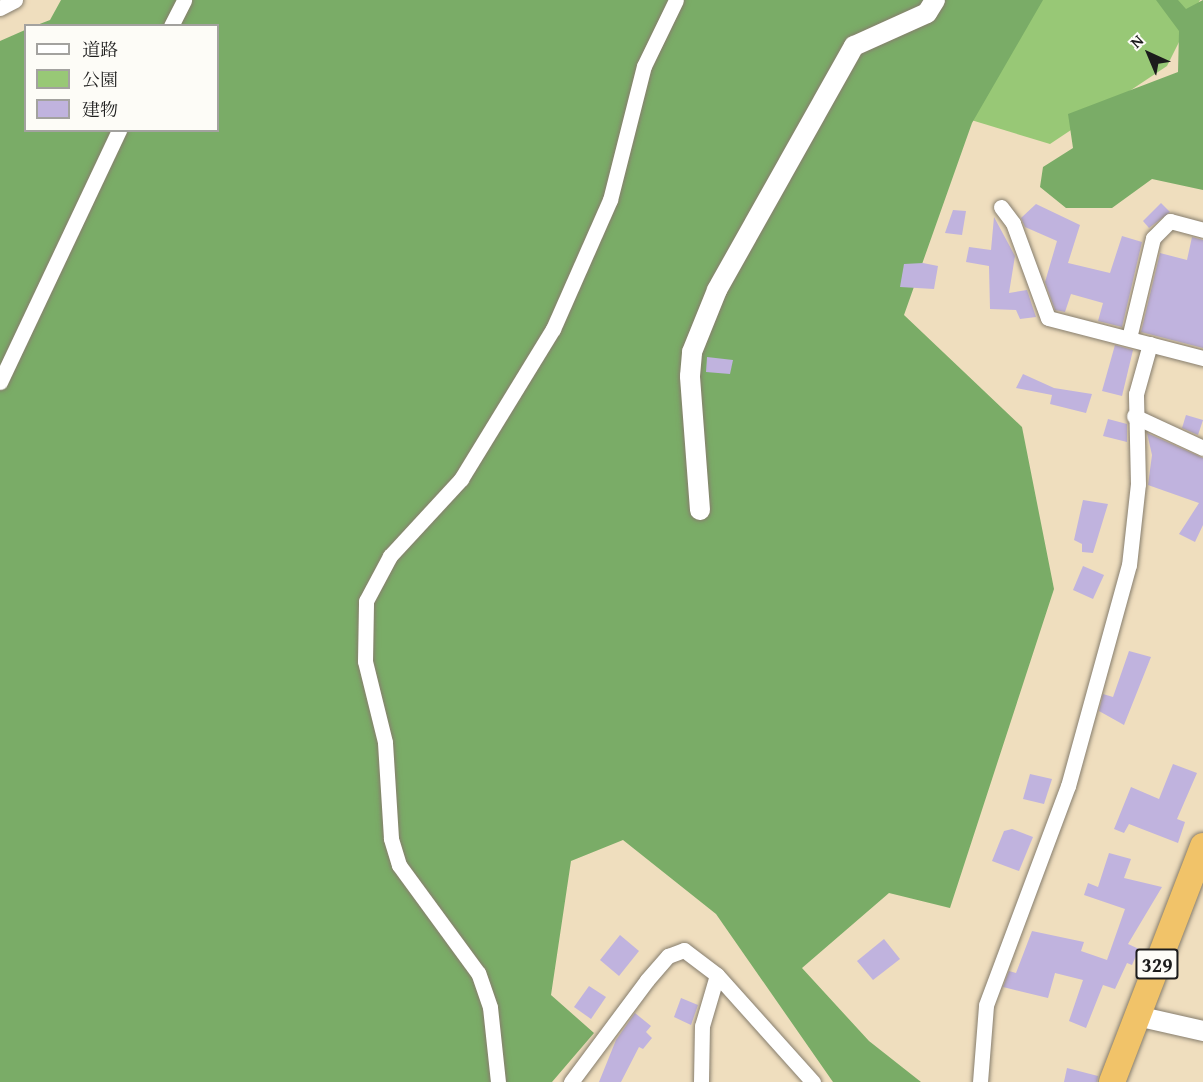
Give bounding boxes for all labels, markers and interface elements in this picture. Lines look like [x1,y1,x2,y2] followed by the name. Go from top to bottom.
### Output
[24,24,219,132] legend
[1119,24,1179,84] north arrow
[1124,29,1149,53] text: N
[82,36,118,63] text: 道路
[82,66,118,93] text: 公園
[82,96,118,123] text: 建物
[1134,947,1180,981] road number: 329

